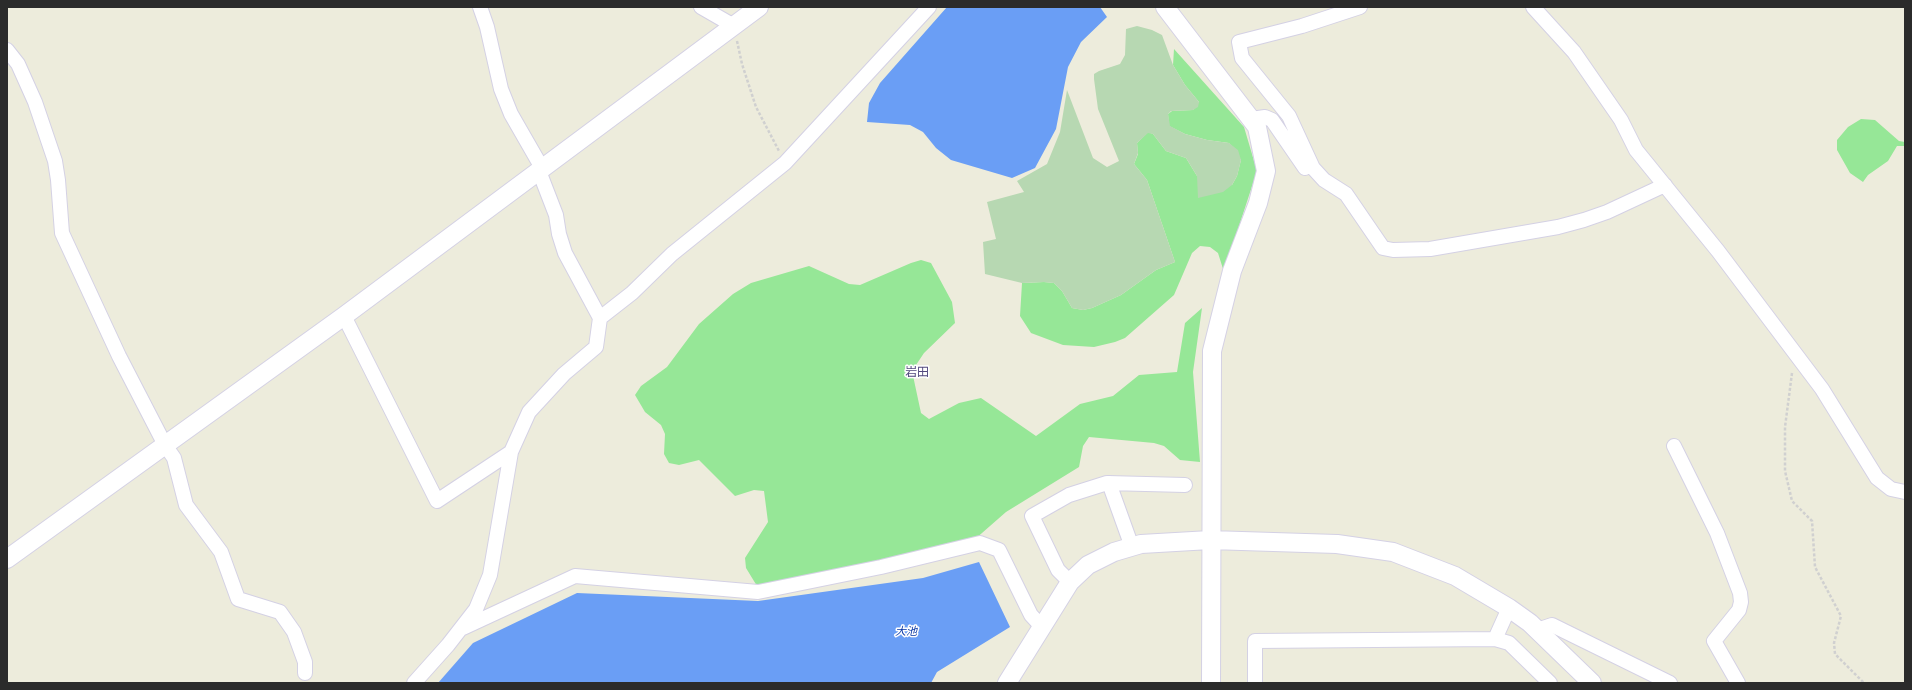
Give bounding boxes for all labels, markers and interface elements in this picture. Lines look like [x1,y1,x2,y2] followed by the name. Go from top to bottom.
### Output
[905,366,929,380] district label: 岩田
[895,625,917,639] water label: 大池

